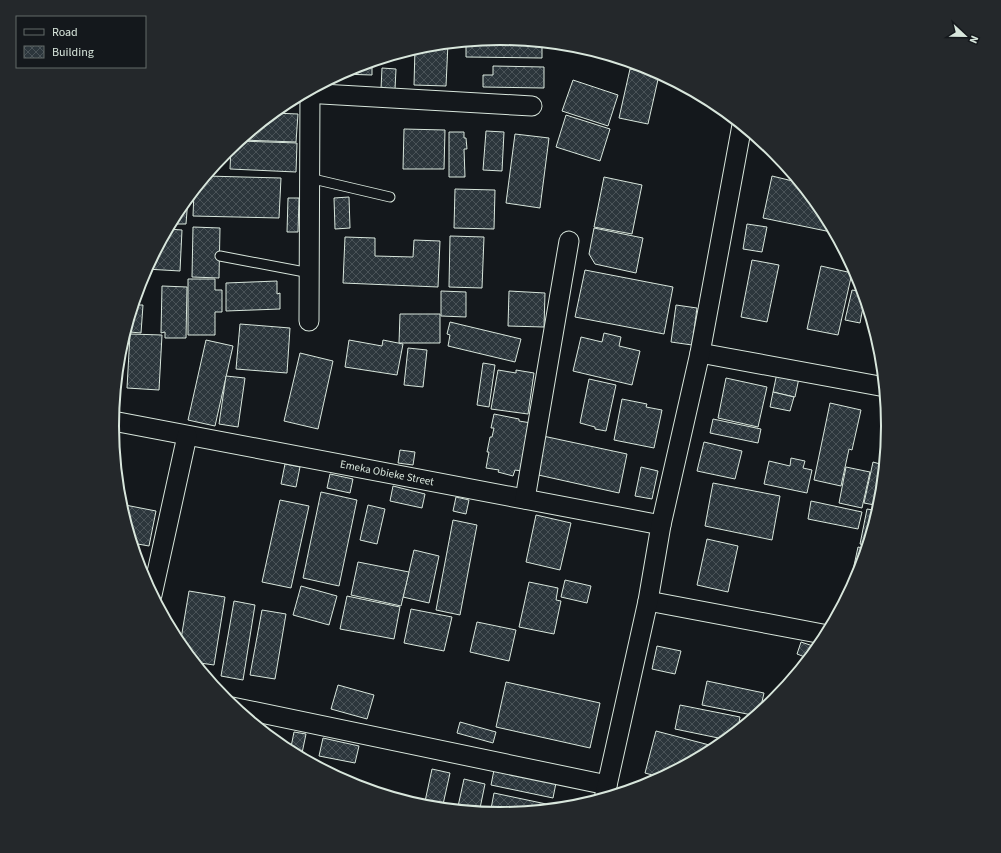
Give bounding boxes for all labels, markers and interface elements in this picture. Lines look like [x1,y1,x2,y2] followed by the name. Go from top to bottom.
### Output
[16,16,146,68] legend
[945,16,985,56] north arrow
[52,24,78,41] text: Road
[965,33,982,46] text: N
[52,44,94,61] text: Building
[339,457,436,490] street label: Emeka Obieke Street

